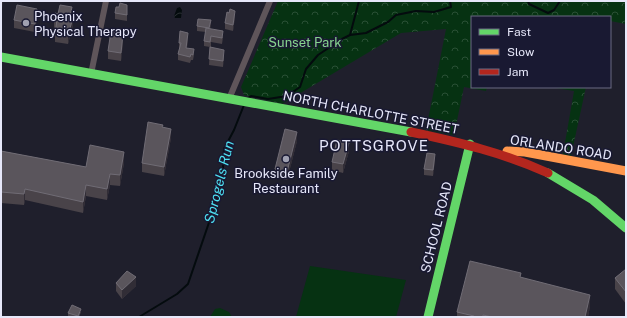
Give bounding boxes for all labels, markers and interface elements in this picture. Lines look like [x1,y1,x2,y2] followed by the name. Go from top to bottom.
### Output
[34,9,137,39] place label: Phoenix Physical Therapy
[471,16,611,88] legend
[21,18,31,28] marker: Phoenix Physical Therapy
[507,25,532,39] text: Fast
[268,35,342,50] park label: Sunset Park
[507,45,535,59] text: Slow
[507,65,529,79] text: Jam
[282,88,460,137] street label: NORTH CHARLOTTE STREET
[509,132,613,163] street label: ORLANDO ROAD
[319,137,429,154] district label: POTTSGROVE
[201,139,237,225] water label: Sprogels Run
[281,154,291,164] marker: Brookside Family Restaurant
[234,166,338,196] place label: Brookside Family Restaurant
[418,180,455,274] street label: SCHOOL ROAD

